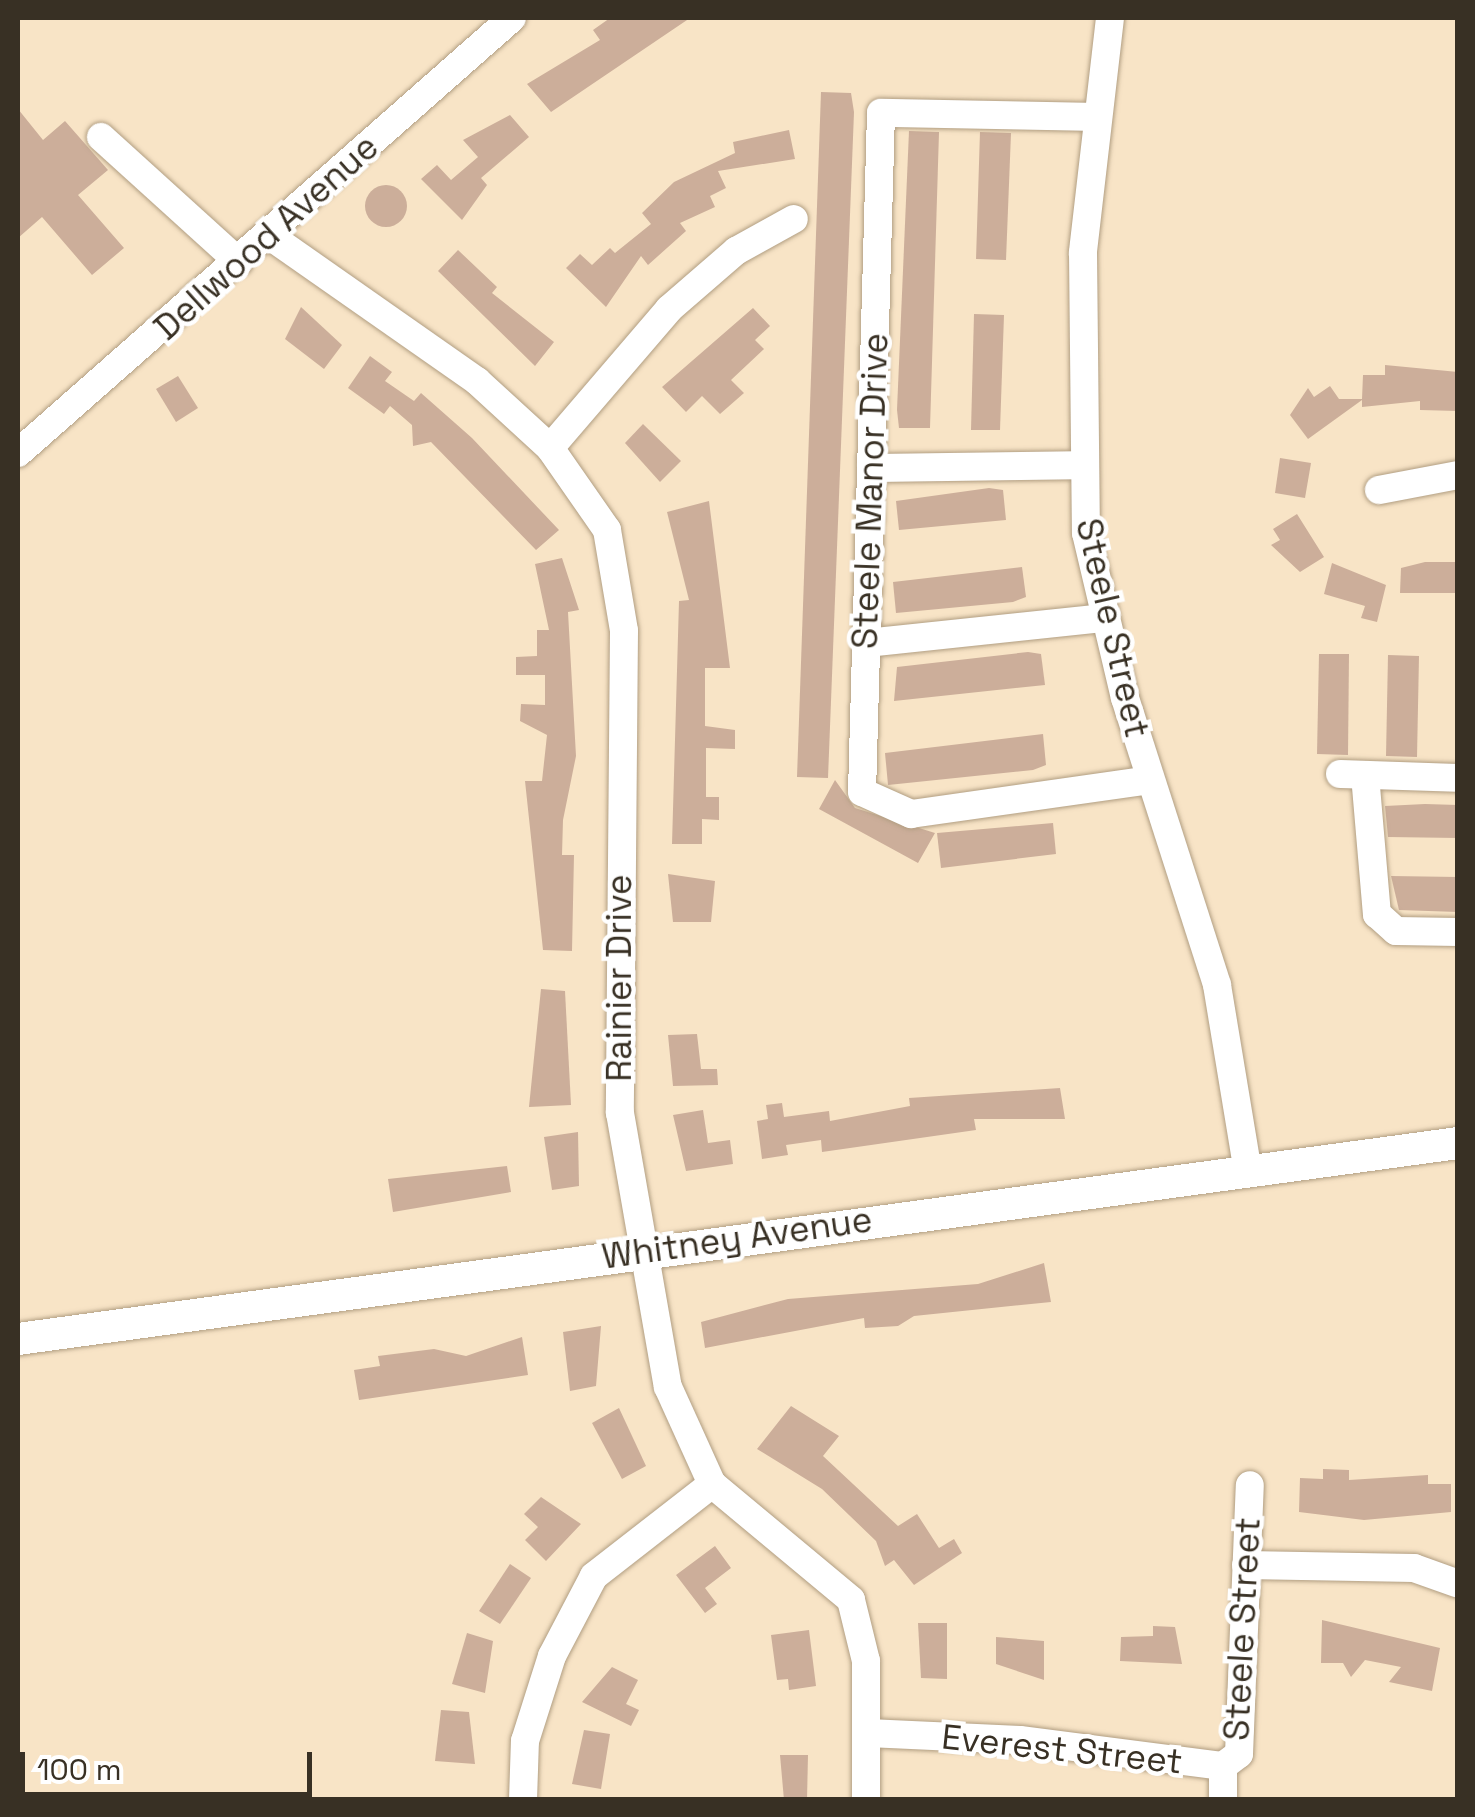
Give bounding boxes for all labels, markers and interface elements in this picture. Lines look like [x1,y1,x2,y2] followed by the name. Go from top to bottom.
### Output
[145,125,387,349] street label: Dellwood Avenue
[843,332,897,650] street label: Steele Manor Drive
[1067,514,1159,742] street label: Steele Street
[598,874,640,1082] street label: Rainier Drive
[599,1198,875,1278] street label: Whitney Avenue
[1215,1516,1269,1742] street label: Steele Street
[939,1715,1185,1783] street label: Everest Street
[25,1732,318,1794] scale bar
[37,1750,122,1789] text: 100 m

